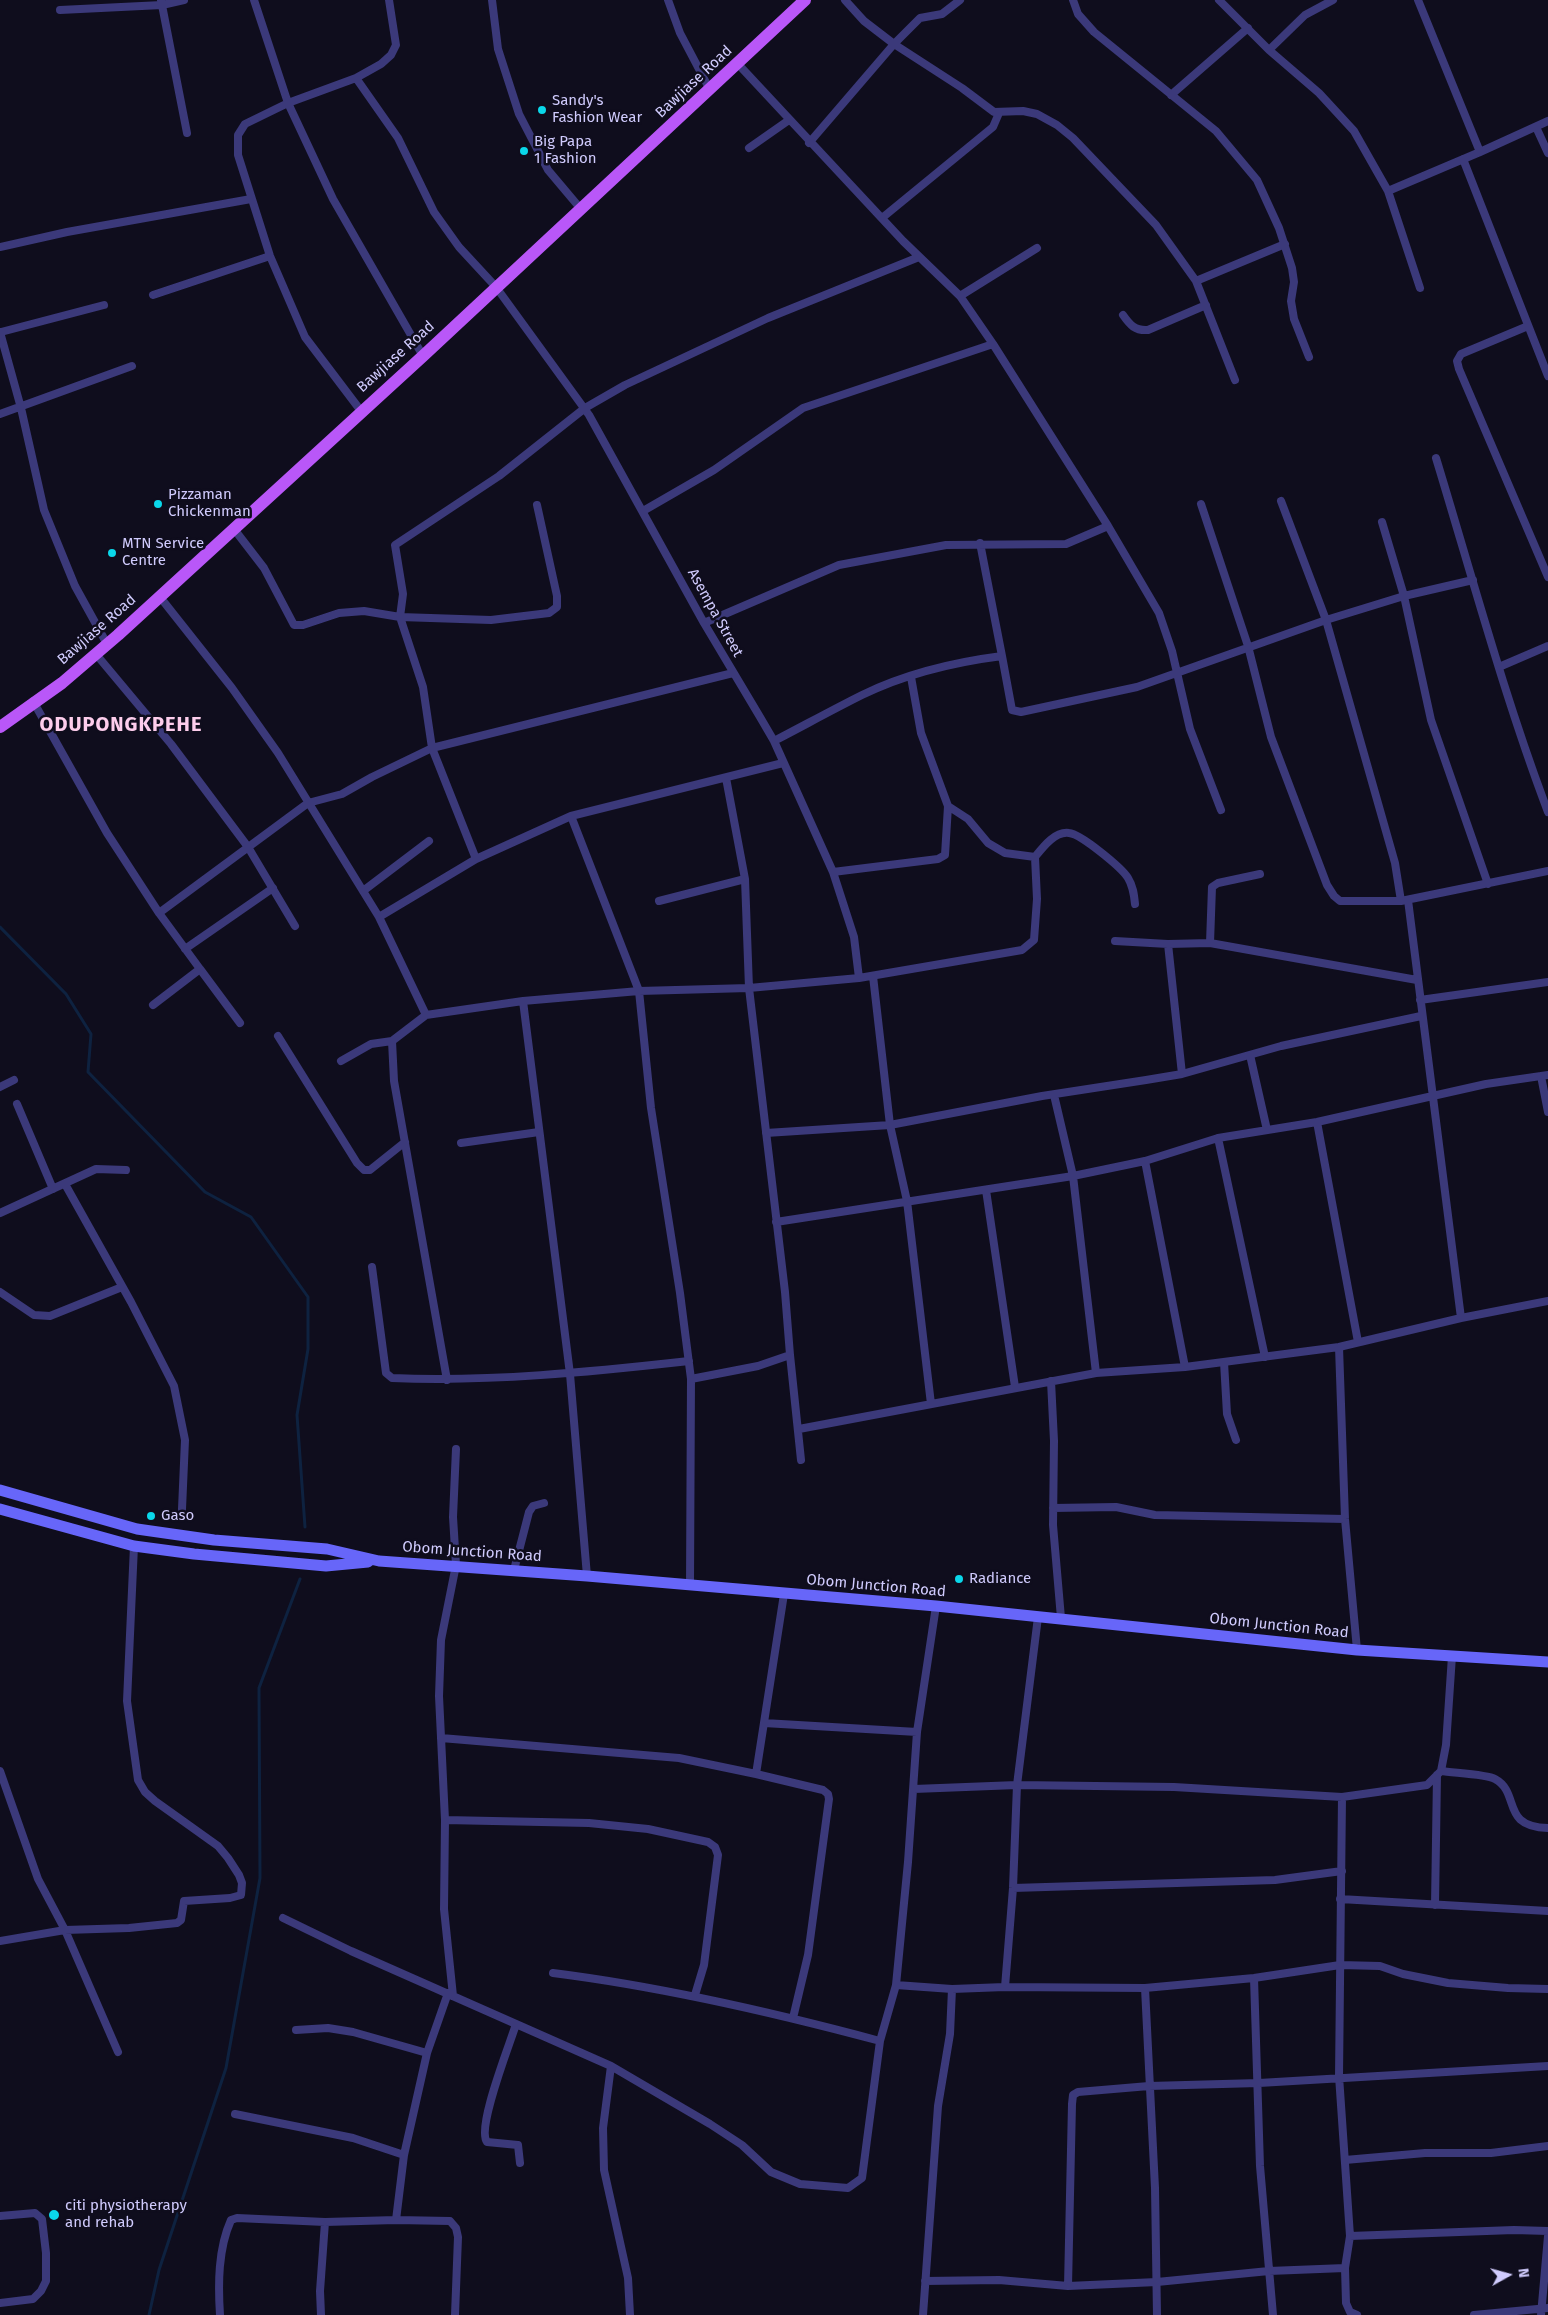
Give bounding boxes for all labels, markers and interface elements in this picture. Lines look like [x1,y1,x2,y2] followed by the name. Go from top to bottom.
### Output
[652,42,736,122] street label: Bawjiase Road
[552,92,642,127] place label: Sandy's Fashion Wear
[536,104,548,116] marker: Sandy's Fashion Wear
[534,133,597,168] place label: Big Papa 1 Fashion
[518,145,530,157] marker: Big Papa 1 Fashion
[354,317,438,397] street label: Bawjiase Road
[168,486,251,521] place label: Pizzaman Chickenman
[152,498,164,510] marker: Pizzaman Chickenman
[122,535,204,570] place label: MTN Service Centre
[106,547,118,559] marker: MTN Service Centre
[683,566,747,660] street label: Asempa Street
[54,591,140,669] street label: Bawjiase Road
[38,713,204,737] district label: ODUPONGKPEHE
[161,1507,194,1525] place label: Gaso
[145,1510,157,1522] marker: Gaso
[402,1538,542,1566] street label: Obom Junction Road
[969,1570,1031,1588] place label: Radiance
[806,1571,946,1601] street label: Obom Junction Road
[953,1573,965,1585] marker: Radiance
[1208,1610,1350,1642] street label: Obom Junction Road
[65,2197,187,2232] place label: citi physiotherapy and rehab
[47,2208,61,2222] marker: citi physiotherapy and rehab
[1483,2250,1533,2300] north arrow
[1514,2267,1532,2279] text: N

